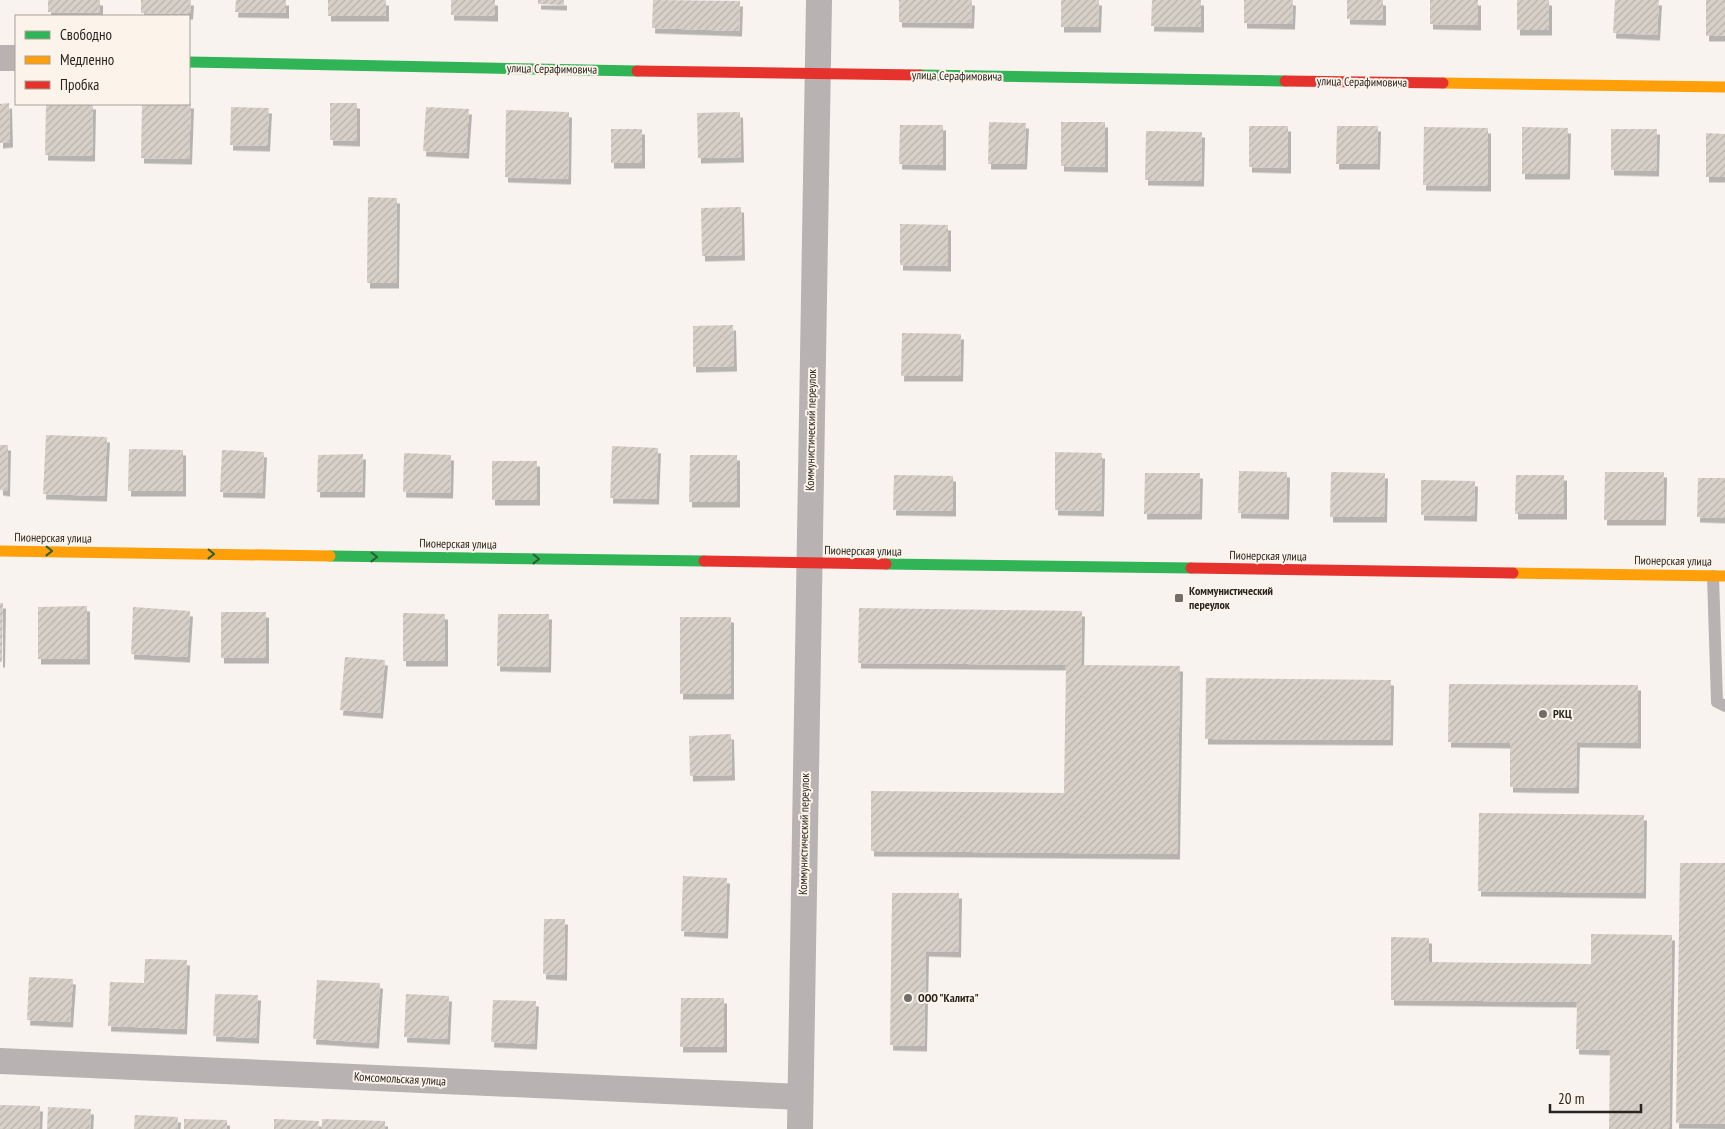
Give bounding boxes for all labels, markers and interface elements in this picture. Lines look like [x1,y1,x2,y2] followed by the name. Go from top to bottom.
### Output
[15,15,190,105] legend
[60,25,112,44] text: Свободно
[60,50,114,69] text: Медленно
[507,60,597,77] street label: улица Серафимовича
[912,67,1002,84] street label: улица Серафимовича
[1317,73,1407,90] street label: улица Серафимовича
[60,75,99,94] text: Пробка
[802,368,819,491] street label: Коммунистический переулок
[14,529,92,546] street label: Пионерская улица
[419,535,497,552] street label: Пионерская улица
[824,542,902,559] street label: Пионерская улица
[45,546,53,557] one-way arrow
[1229,547,1307,564] street label: Пионерская улица
[208,549,215,559] one-way arrow
[370,552,378,562] one-way arrow
[1634,552,1712,569] street label: Пионерская улица
[532,554,540,565] one-way arrow
[1189,583,1273,612] place label: Коммунистический переулок
[1173,592,1185,604] marker: Коммунистический переулок
[1553,706,1572,721] place label: РКЦ
[1537,708,1549,720] marker: РКЦ
[795,772,812,895] street label: Коммунистический переулок
[918,990,979,1005] place label: ООО "Калита"
[902,992,914,1004] marker: ООО "Калита"
[354,1069,447,1088] street label: Комсомольская улица
[1550,1082,1641,1114] scale bar
[1558,1089,1584,1108] text: 20 m

